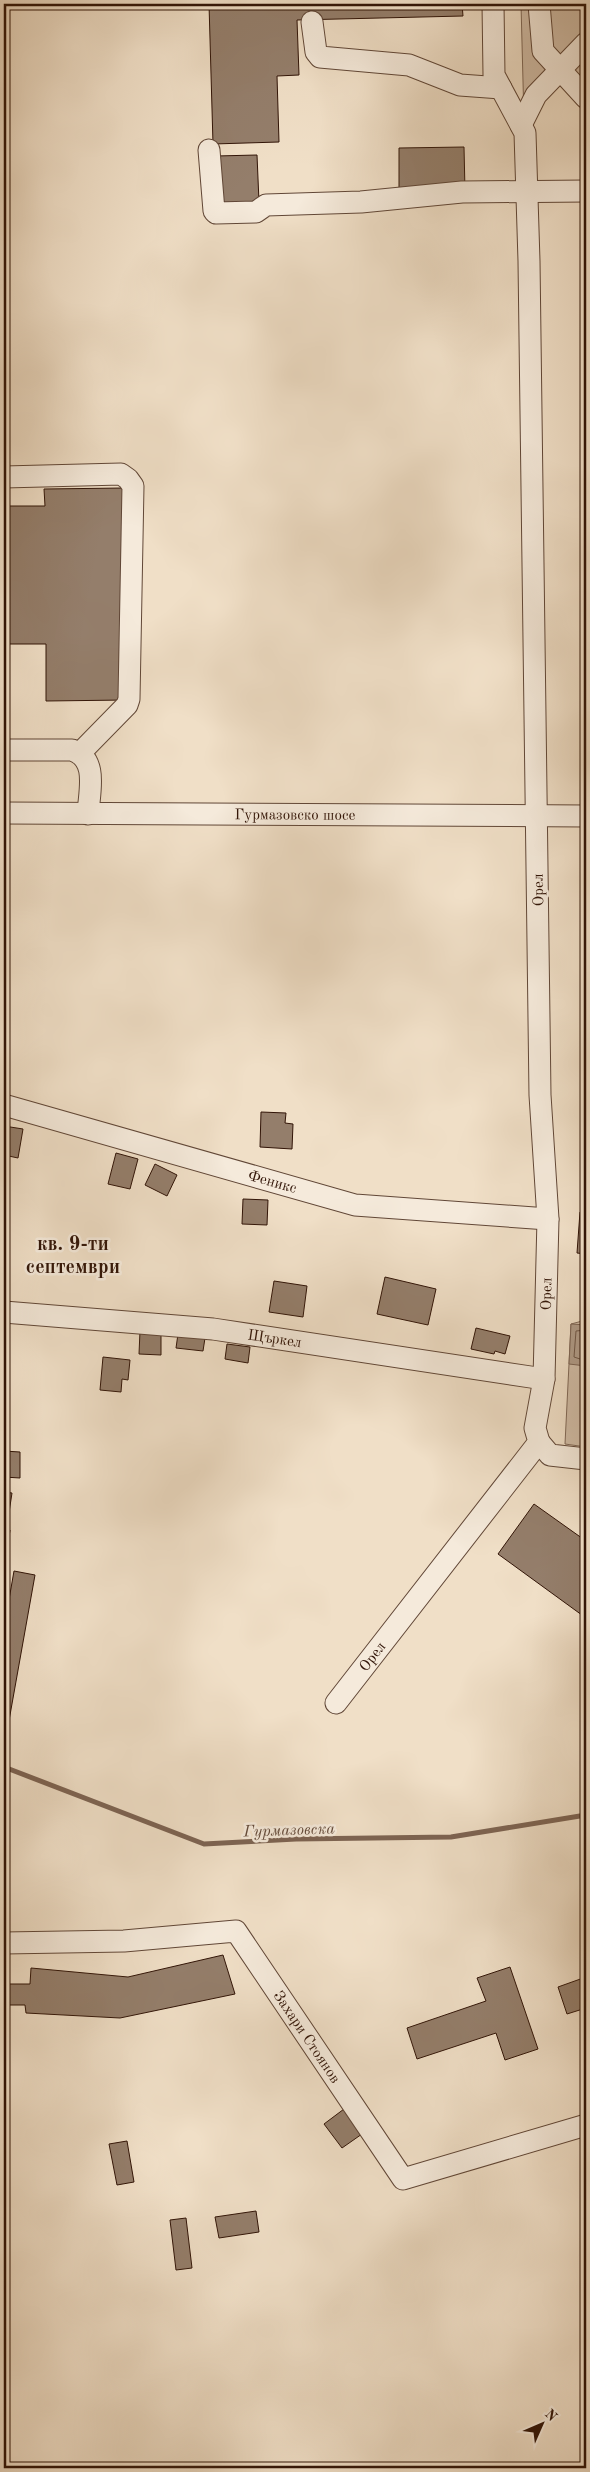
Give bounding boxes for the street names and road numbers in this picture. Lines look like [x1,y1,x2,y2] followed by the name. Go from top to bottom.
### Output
[235,808,356,824] street label: Гурмазовско шосе
[532,873,547,906] street label: Орел
[246,1169,298,1197] street label: Феникс
[540,1278,556,1311] street label: Орел
[246,1328,302,1351] street label: Щъркел
[357,1640,389,1675] street label: Орел
[270,1989,342,2086] street label: Захари Стоянов

